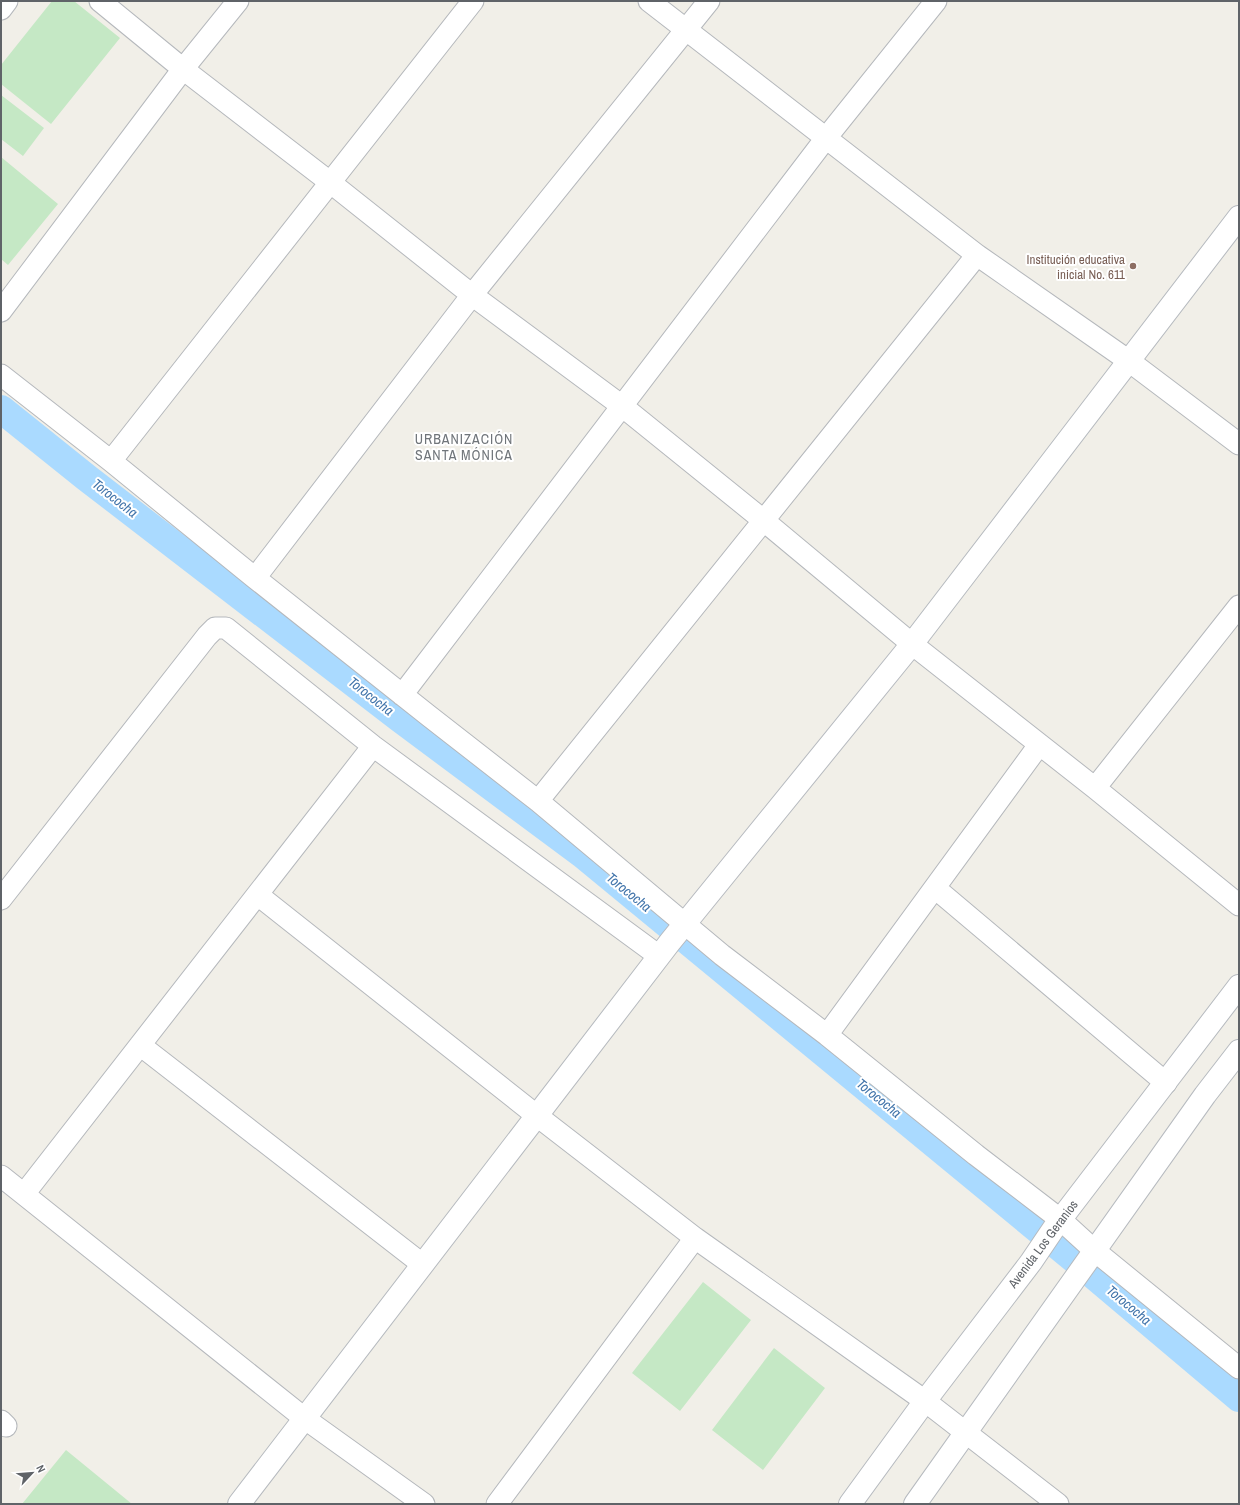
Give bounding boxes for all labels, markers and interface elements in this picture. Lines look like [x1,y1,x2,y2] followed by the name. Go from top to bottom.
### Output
[1027,251,1125,283] place label: Institución educativa inicial No. 611
[1128,261,1138,271] marker: Institución educativa inicial No. 611
[415,430,513,464] district label: URBANIZACIÓN SANTA MÓNICA
[89,475,141,521] water label: Torococha
[345,673,397,719] water label: Torococha
[603,868,655,916] water label: Torococha
[853,1074,905,1122] water label: Torococha
[1004,1197,1082,1292] street label: Avenida Los Geranios
[1103,1281,1155,1329] water label: Torococha
[12,1453,52,1493] north arrow
[33,1463,49,1475] text: N

